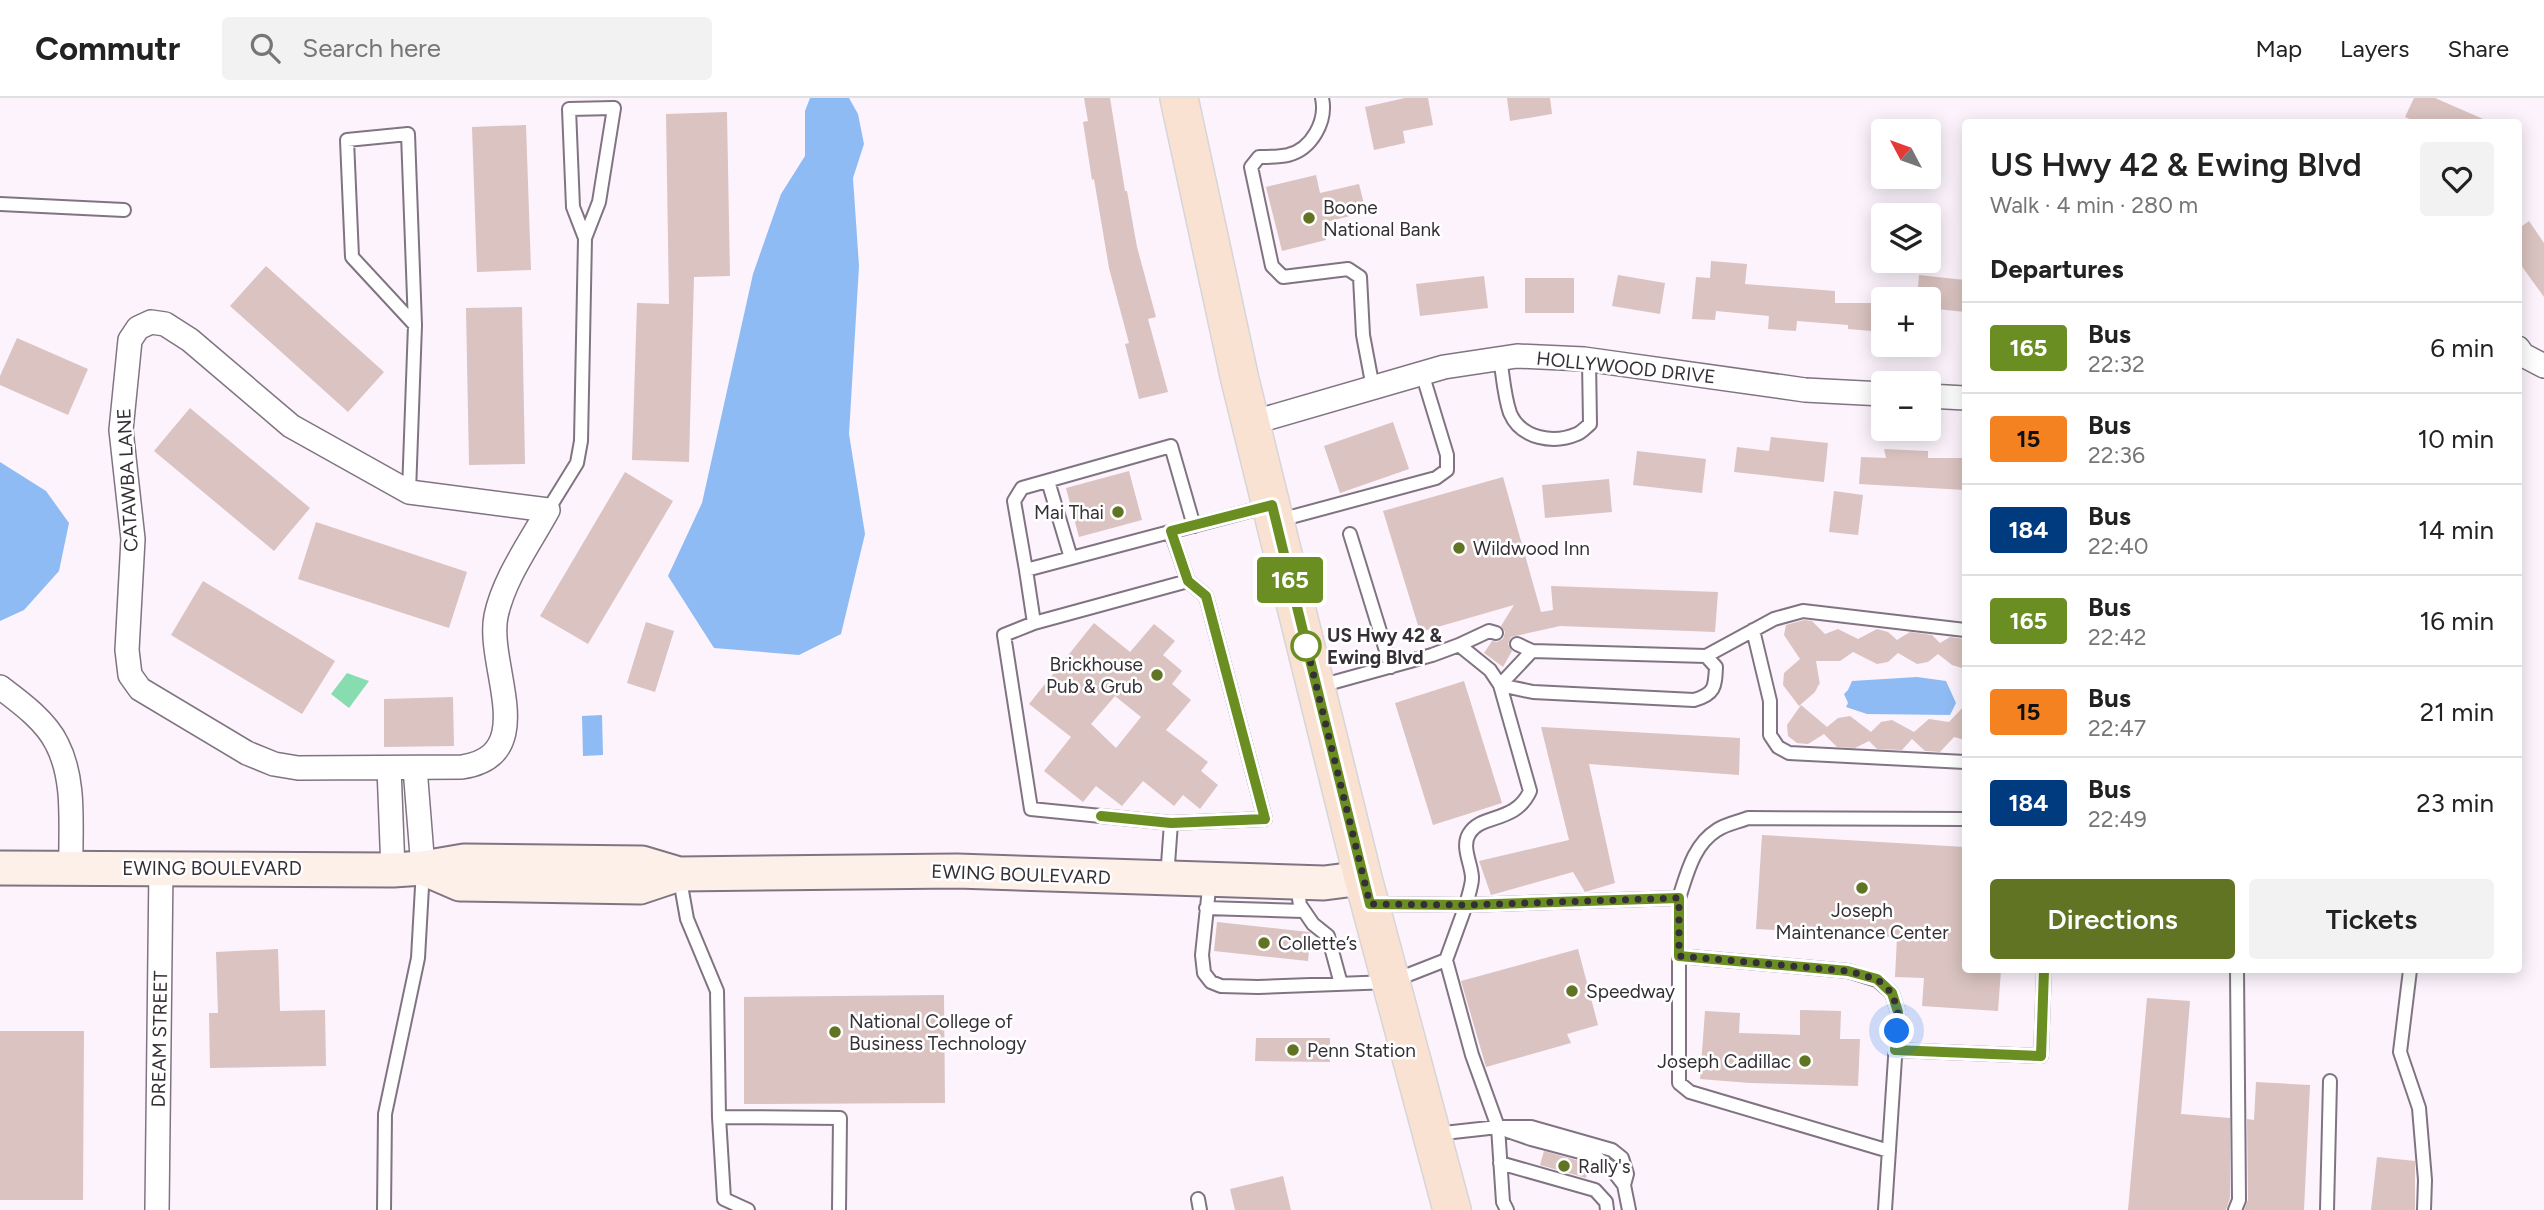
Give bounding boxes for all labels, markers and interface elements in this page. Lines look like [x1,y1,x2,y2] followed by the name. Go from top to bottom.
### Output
[222,17,712,80] search box
[35,29,180,68] text: Commutr
[246,29,284,67] icon: search
[302,32,441,64] text: Search here
[2255,34,2302,63] text: Map
[2340,34,2409,63] text: Layers
[2447,34,2509,63] text: Share
[1871,119,1941,189] north arrow
[1871,119,1941,441] map controls
[2420,142,2494,216] button: heart
[1990,145,2362,184] text: US Hwy 42 & Ewing Blvd
[1990,191,2198,219] text: Walk · 4 min · 280 m
[1323,196,1441,241] place label: Boone National Bank
[1871,203,1941,273] button: layers
[1301,210,1317,226] marker: Boone National Bank
[1990,253,2124,285] text: Departures
[1871,287,1941,357] button: +
[2088,318,2131,350] text: Bus
[2430,332,2494,364] text: 6 min
[2010,333,2048,362] text: 165
[1535,347,1717,388] street label: HOLLYWOOD DRIVE
[2088,350,2145,378] text: 22:32
[1871,371,1941,441] button: −
[112,408,143,552] street label: CATAWBA LANE
[2088,409,2131,441] text: Bus
[2418,423,2494,455] text: 10 min
[2016,424,2041,453] text: 15
[2088,441,2145,469] text: 22:36
[2088,500,2131,532] text: Bus
[1034,501,1104,524] place label: Mai Thai
[1110,504,1126,520] marker: Mai Thai
[2418,514,2494,546] text: 14 min
[2008,515,2049,544] text: 184
[2088,532,2149,560] text: 22:40
[1473,537,1590,560] place label: Wildwood Inn
[1451,540,1467,556] marker: Wildwood Inn
[1250,557,1330,603] line badge: 165
[1271,565,1309,594] text: 165
[2088,591,2131,623] text: Bus
[2419,605,2494,637] text: 16 min
[2010,606,2048,635] text: 165
[2088,623,2147,651] text: 22:42
[1327,624,1443,669] place label: US Hwy 42 & Ewing Blvd
[1291,631,1321,661] marker: US Hwy 42 & Ewing Blvd
[1046,653,1143,698] place label: Brickhouse Pub & Grub
[1149,667,1165,683] marker: Brickhouse Pub & Grub
[2088,682,2131,714] text: Bus
[2420,696,2494,728] text: 21 min
[2016,697,2041,726] text: 15
[2088,714,2146,742] text: 22:47
[2088,773,2131,805] text: Bus
[2416,787,2494,819] text: 23 min
[2008,788,2049,817] text: 184
[2088,805,2147,833] text: 22:49
[122,857,302,880] street label: EWING BOULEVARD
[931,860,1111,889] street label: EWING BOULEVARD
[1990,879,2235,959] button: Directions
[2249,879,2494,959] button: Tickets
[1854,880,1870,896] marker: Joseph Maintenance Center
[1775,899,1949,944] place label: Joseph Maintenance Center
[1278,932,1357,955] place label: Collette’s
[1256,935,1272,951] marker: Collette’s
[147,970,172,1108] street label: DREAM STREET
[1586,980,1675,1003] place label: Speedway
[1564,983,1580,999] marker: Speedway
[849,1010,1026,1055] place label: National College of Business Technology
[1879,1013,1914,1048] your location
[827,1024,843,1040] marker: National College of Business Technology
[1307,1039,1416,1062] place label: Penn Station
[1285,1042,1301,1058] marker: Penn Station
[1657,1050,1791,1073] place label: Joseph Cadillac
[1797,1053,1813,1069] marker: Joseph Cadillac
[1578,1155,1631,1178] place label: Rally's
[1556,1158,1572,1174] marker: Rally's

